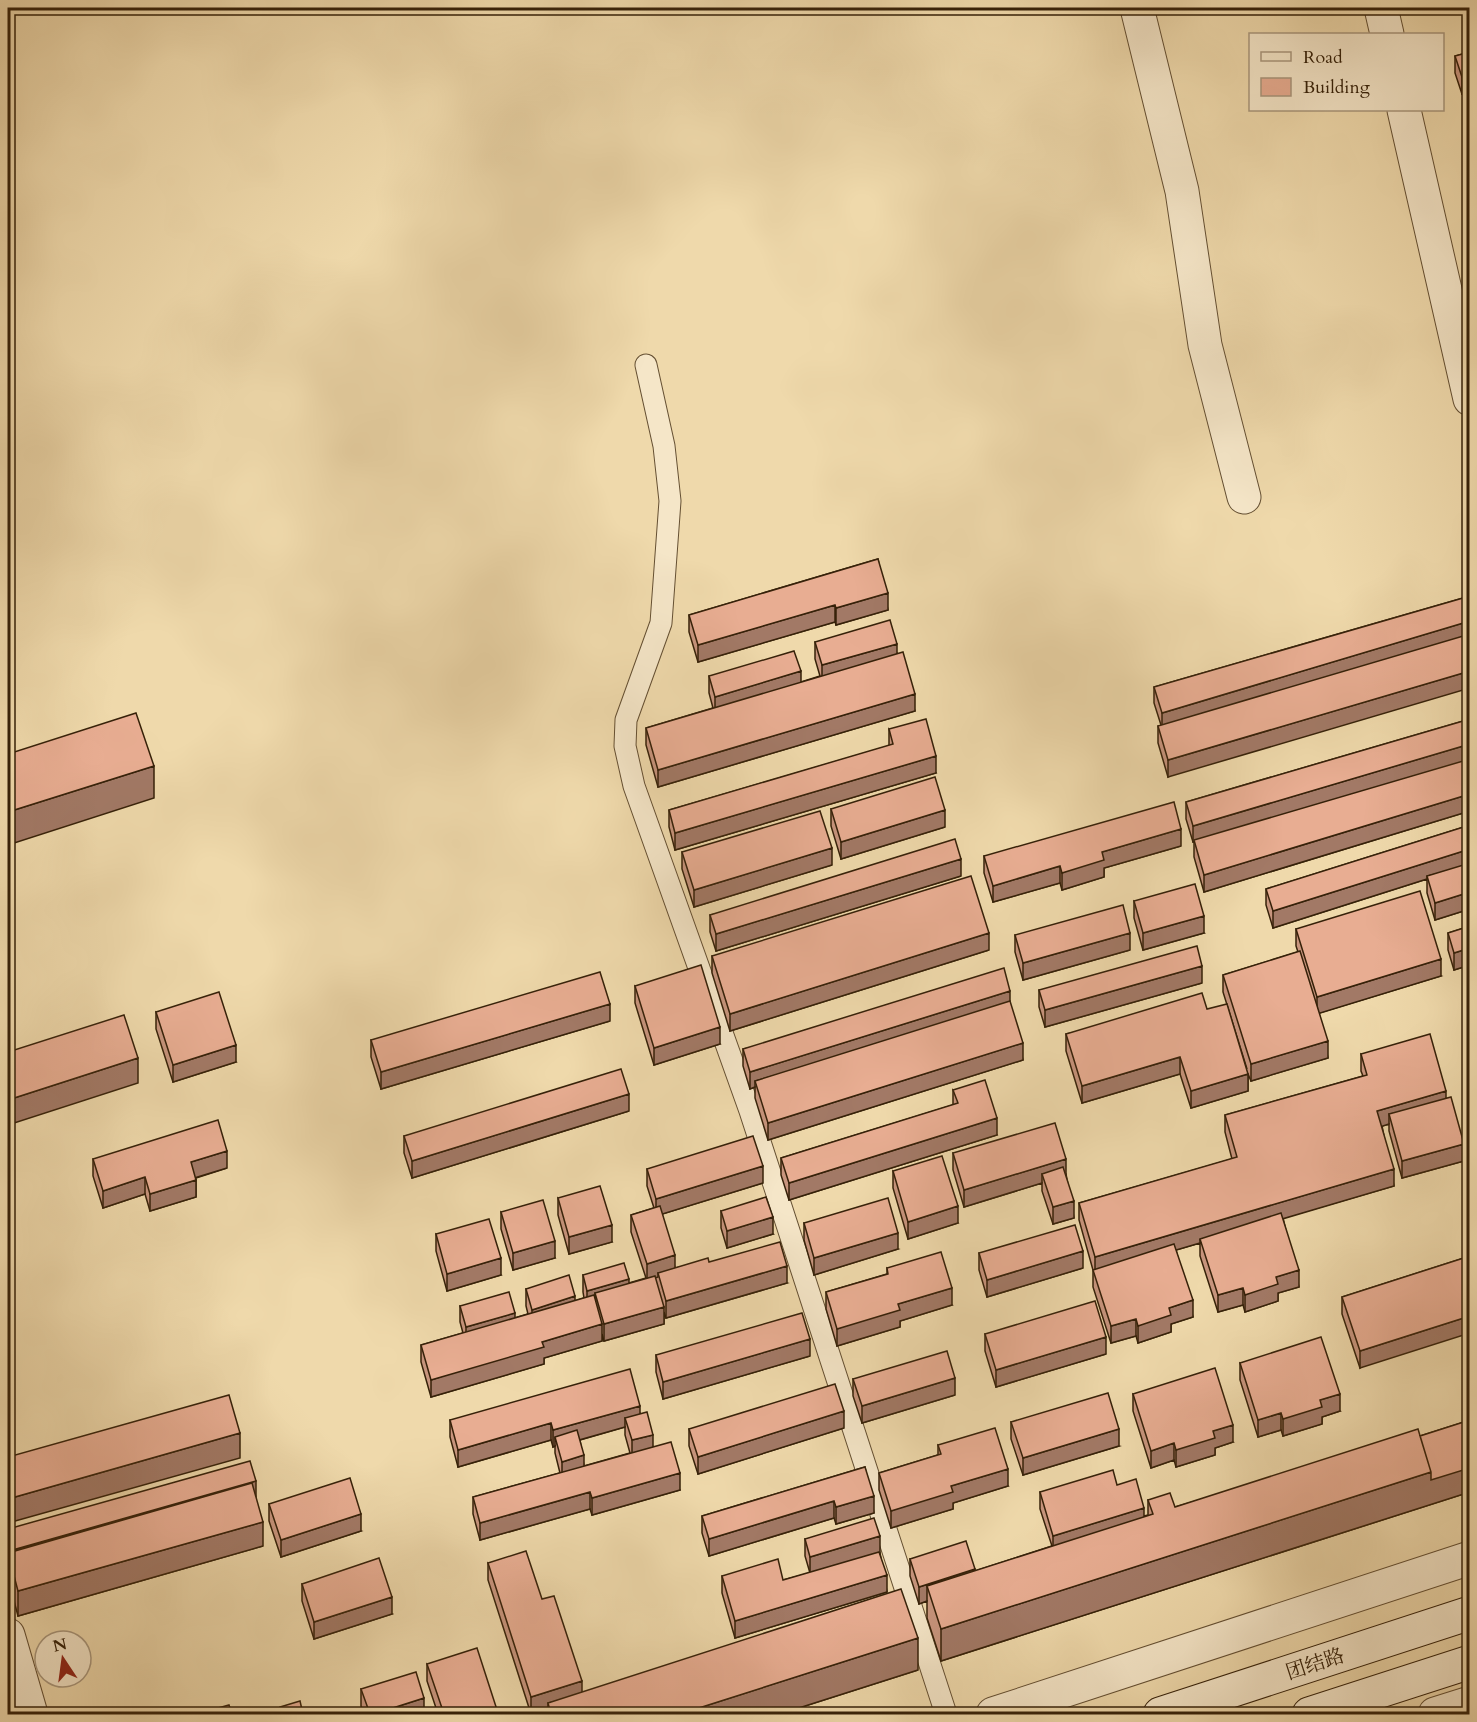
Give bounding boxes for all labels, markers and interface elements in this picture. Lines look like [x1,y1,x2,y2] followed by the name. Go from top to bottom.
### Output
[1249,33,1444,111] legend
[1303,45,1343,70] text: Road
[1303,75,1371,100] text: Building
[33,1629,93,1689] north arrow
[51,1633,69,1658] text: N
[1282,1642,1348,1686] street label: 团结路

